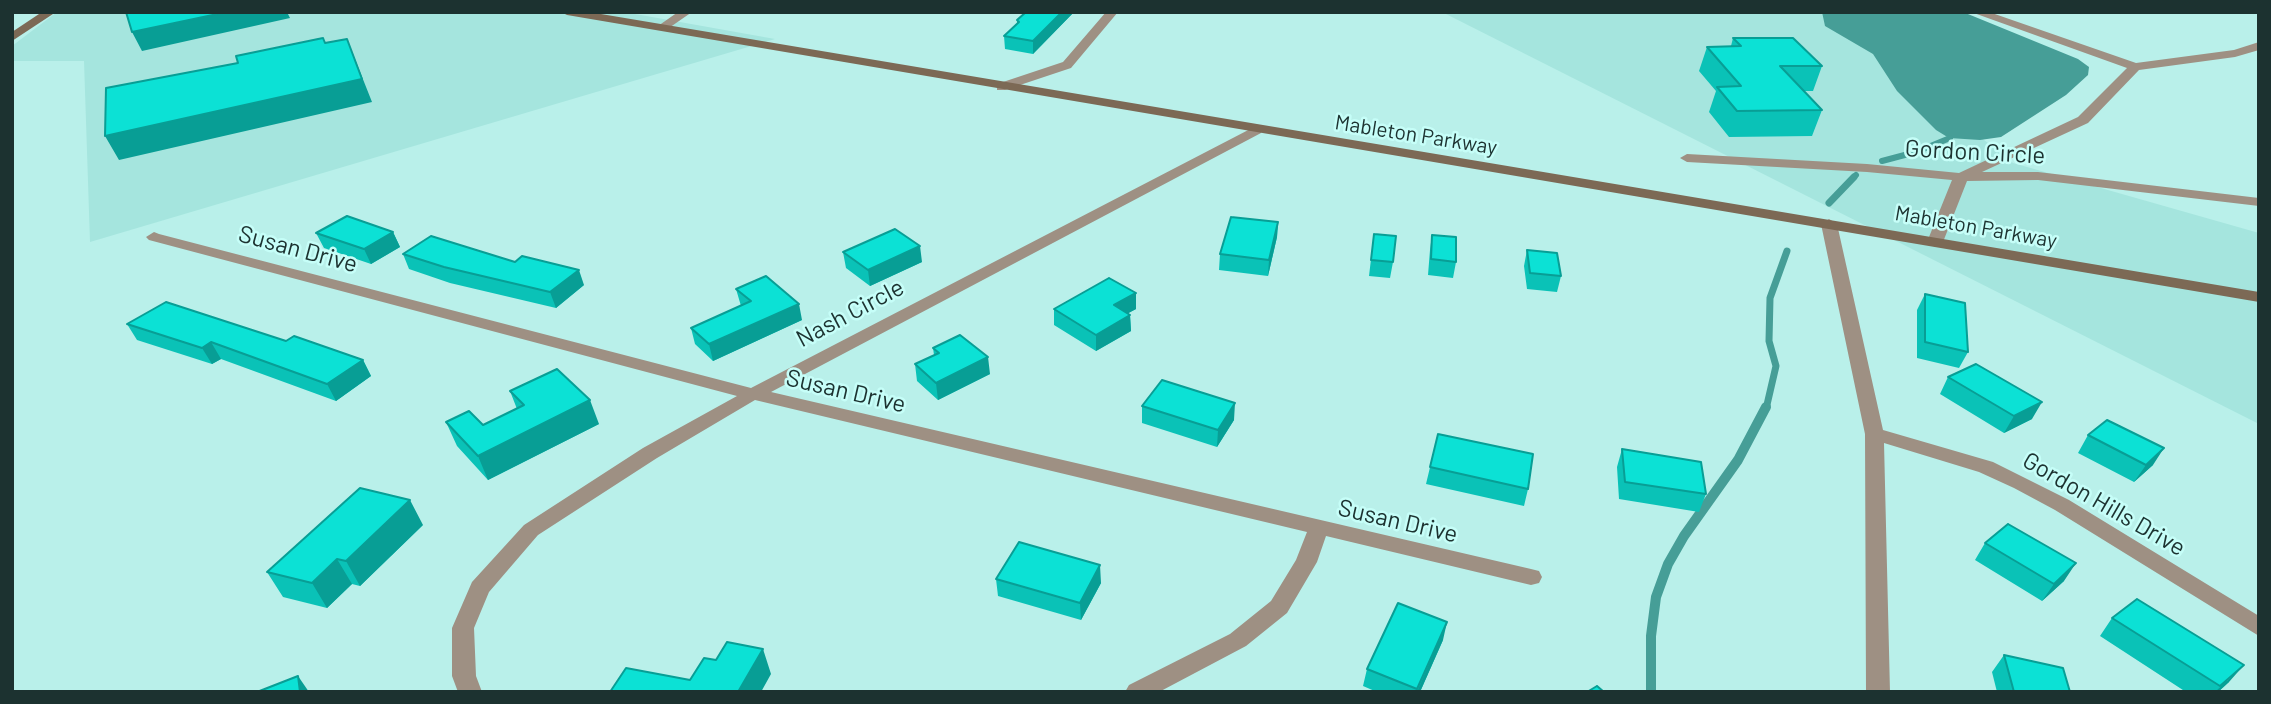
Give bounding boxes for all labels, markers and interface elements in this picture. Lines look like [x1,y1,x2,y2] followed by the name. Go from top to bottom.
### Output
[1333,110,1499,160] street label: Mableton Parkway
[1904,134,2046,170] street label: Gordon Circle
[1893,200,2059,254] street label: Mableton Parkway
[235,219,361,279] street label: Susan Drive
[791,273,909,353] street label: Nash Circle
[783,363,909,419] street label: Susan Drive
[2018,446,2190,562] street label: Gordon Hills Drive
[1335,493,1461,549] street label: Susan Drive

